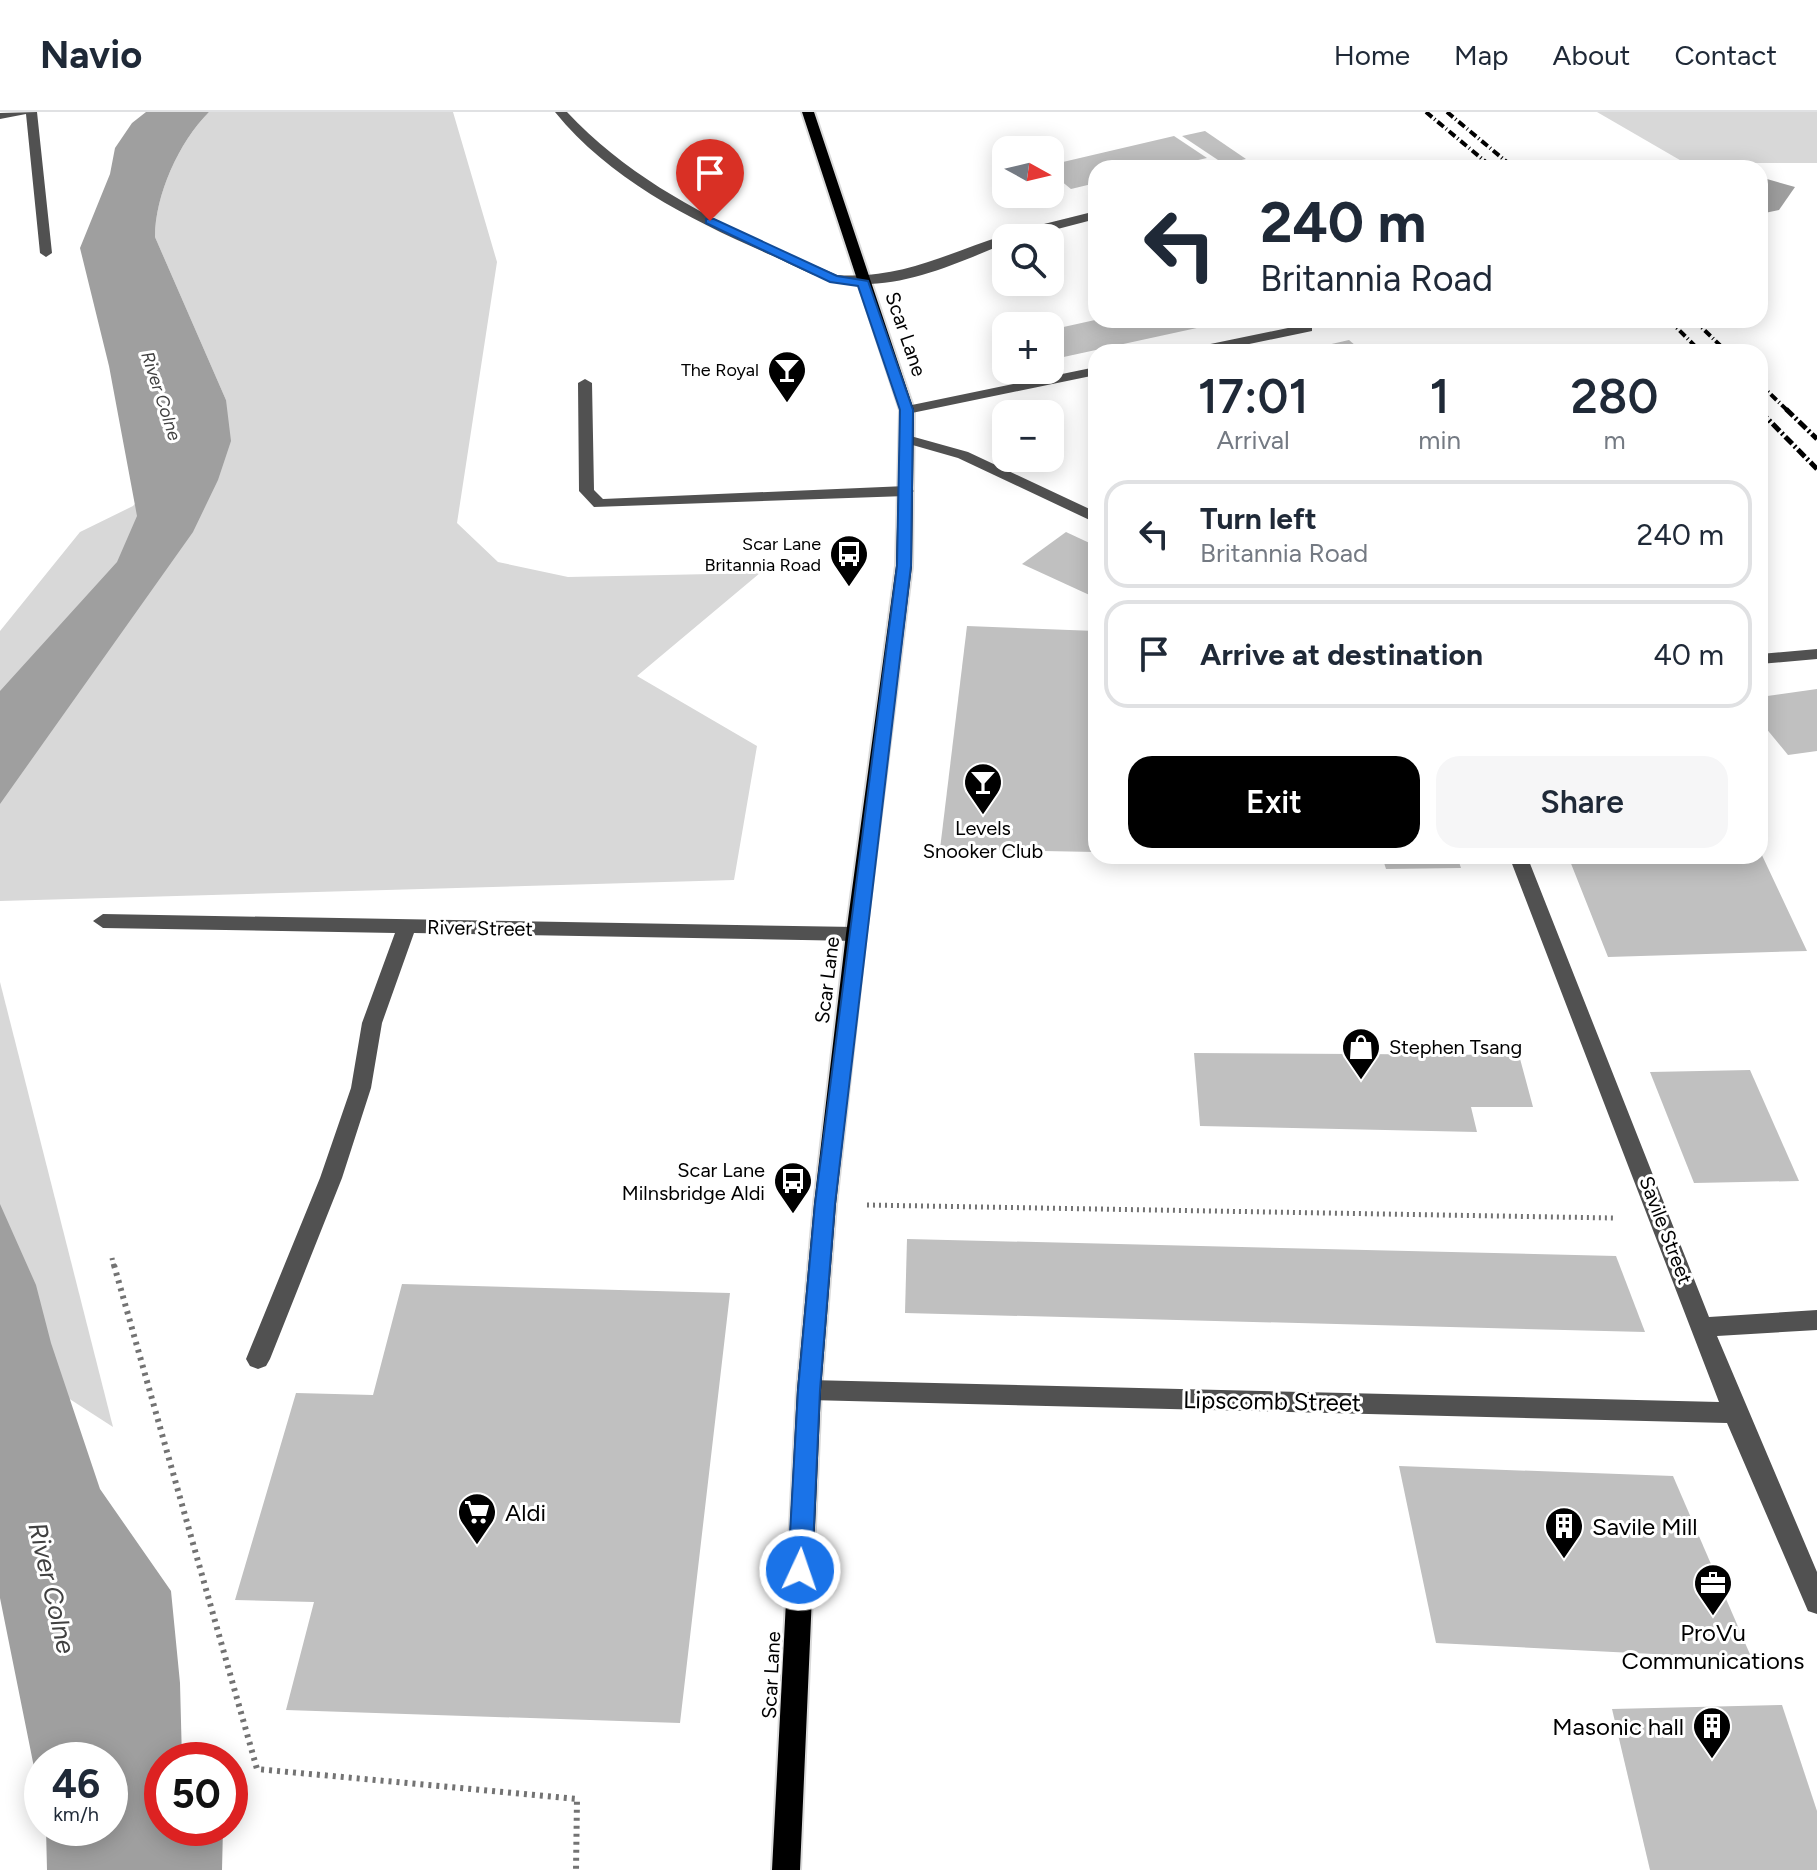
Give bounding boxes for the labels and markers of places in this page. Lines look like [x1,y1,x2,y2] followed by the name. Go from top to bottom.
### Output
[676,139,744,221] pin
[766,349,808,404] bar icon: The Royal
[681,359,759,381] place label: The Royal
[704,533,821,576] place label: Scar Lane Britannia Road
[828,533,870,588] bus stop icon: Scar Lane Britannia Road
[962,761,1004,816] bar icon: Levels Snooker Club
[923,816,1043,863] place label: Levels Snooker Club
[1340,1026,1382,1081] shop icon: Stephen Tsang
[1389,1035,1522,1059] place label: Stephen Tsang
[622,1158,765,1205] place label: Scar Lane Milnsbridge Aldi
[772,1160,814,1215] bus stop icon: Scar Lane Milnsbridge Aldi
[456,1491,498,1546] supermarket icon: Aldi
[505,1498,546,1527] place label: Aldi
[1543,1505,1585,1560] building icon: Savile Mill
[1592,1512,1698,1541] place label: Savile Mill
[1692,1562,1734,1617] office icon: ProVu Communications
[1622,1618,1804,1675] place label: ProVu Communications
[1691,1705,1733,1760] building icon: Masonic hall
[1552,1712,1684,1741] place label: Masonic hall

